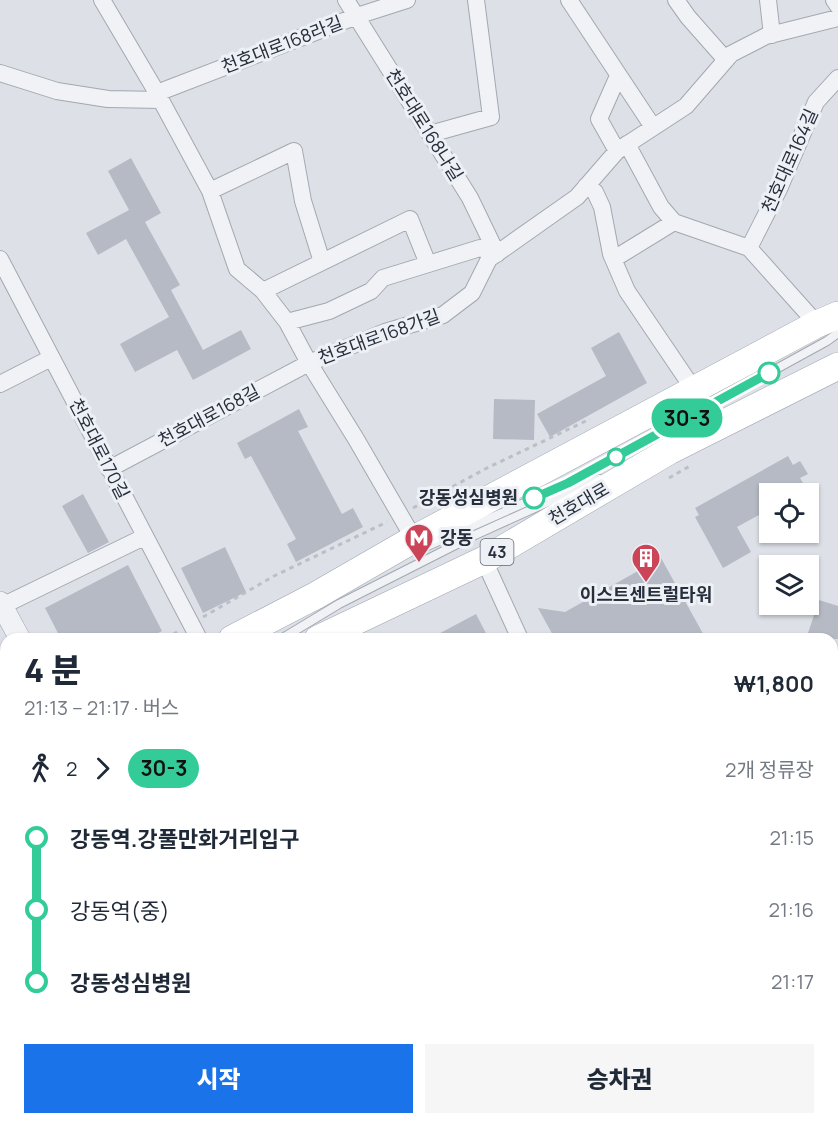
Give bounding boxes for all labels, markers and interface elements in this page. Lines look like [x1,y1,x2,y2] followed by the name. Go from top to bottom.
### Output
[218,10,346,78] street label: 천호대로168라길
[381,64,469,185] street label: 천호대로168나길
[755,105,823,216] street label: 천호대로164길
[314,303,443,369] street label: 천호대로168가길
[758,362,780,384] unlabelled marker
[154,378,263,452] street label: 천호대로168길
[64,394,136,503] street label: 천호대로170길
[645,398,729,438] line badge: 30-3
[663,404,711,432] text: 30-3
[607,448,625,466] unlabelled marker
[544,476,613,530] street label: 천호대로
[759,483,819,615] map controls
[759,483,819,543] button: locate
[419,485,518,509] place label: 강동성심병원
[523,487,545,509] marker: 강동성심병원
[403,522,435,564] metro station icon: 강동
[440,525,473,549] place label: 강동
[480,539,514,565] road number: 43
[630,542,662,584] building icon: 이스트센트럴타워
[759,555,819,615] button: layers
[580,582,712,606] place label: 이스트센트럴타워
[24,647,81,692] text: 4 분
[734,669,814,699] text: ₩1,800
[24,694,179,721] text: 21:13 – 21:17 · 버스
[24,752,57,785] icon: walk
[86,752,119,785] icon: forward
[140,754,187,782] text: 30-3
[66,755,77,782] text: 2
[725,756,814,783] text: 2개 정류장
[70,824,299,854] text: 강동역.강풀만화거리입구
[769,824,814,851] text: 21:15
[70,896,170,926] text: 강동역(중)
[769,896,814,923] text: 21:16
[70,968,191,998] text: 강동성심병원
[771,968,814,995] text: 21:17
[24,1044,413,1113] button: 시작
[425,1044,814,1113] button: 승차권

